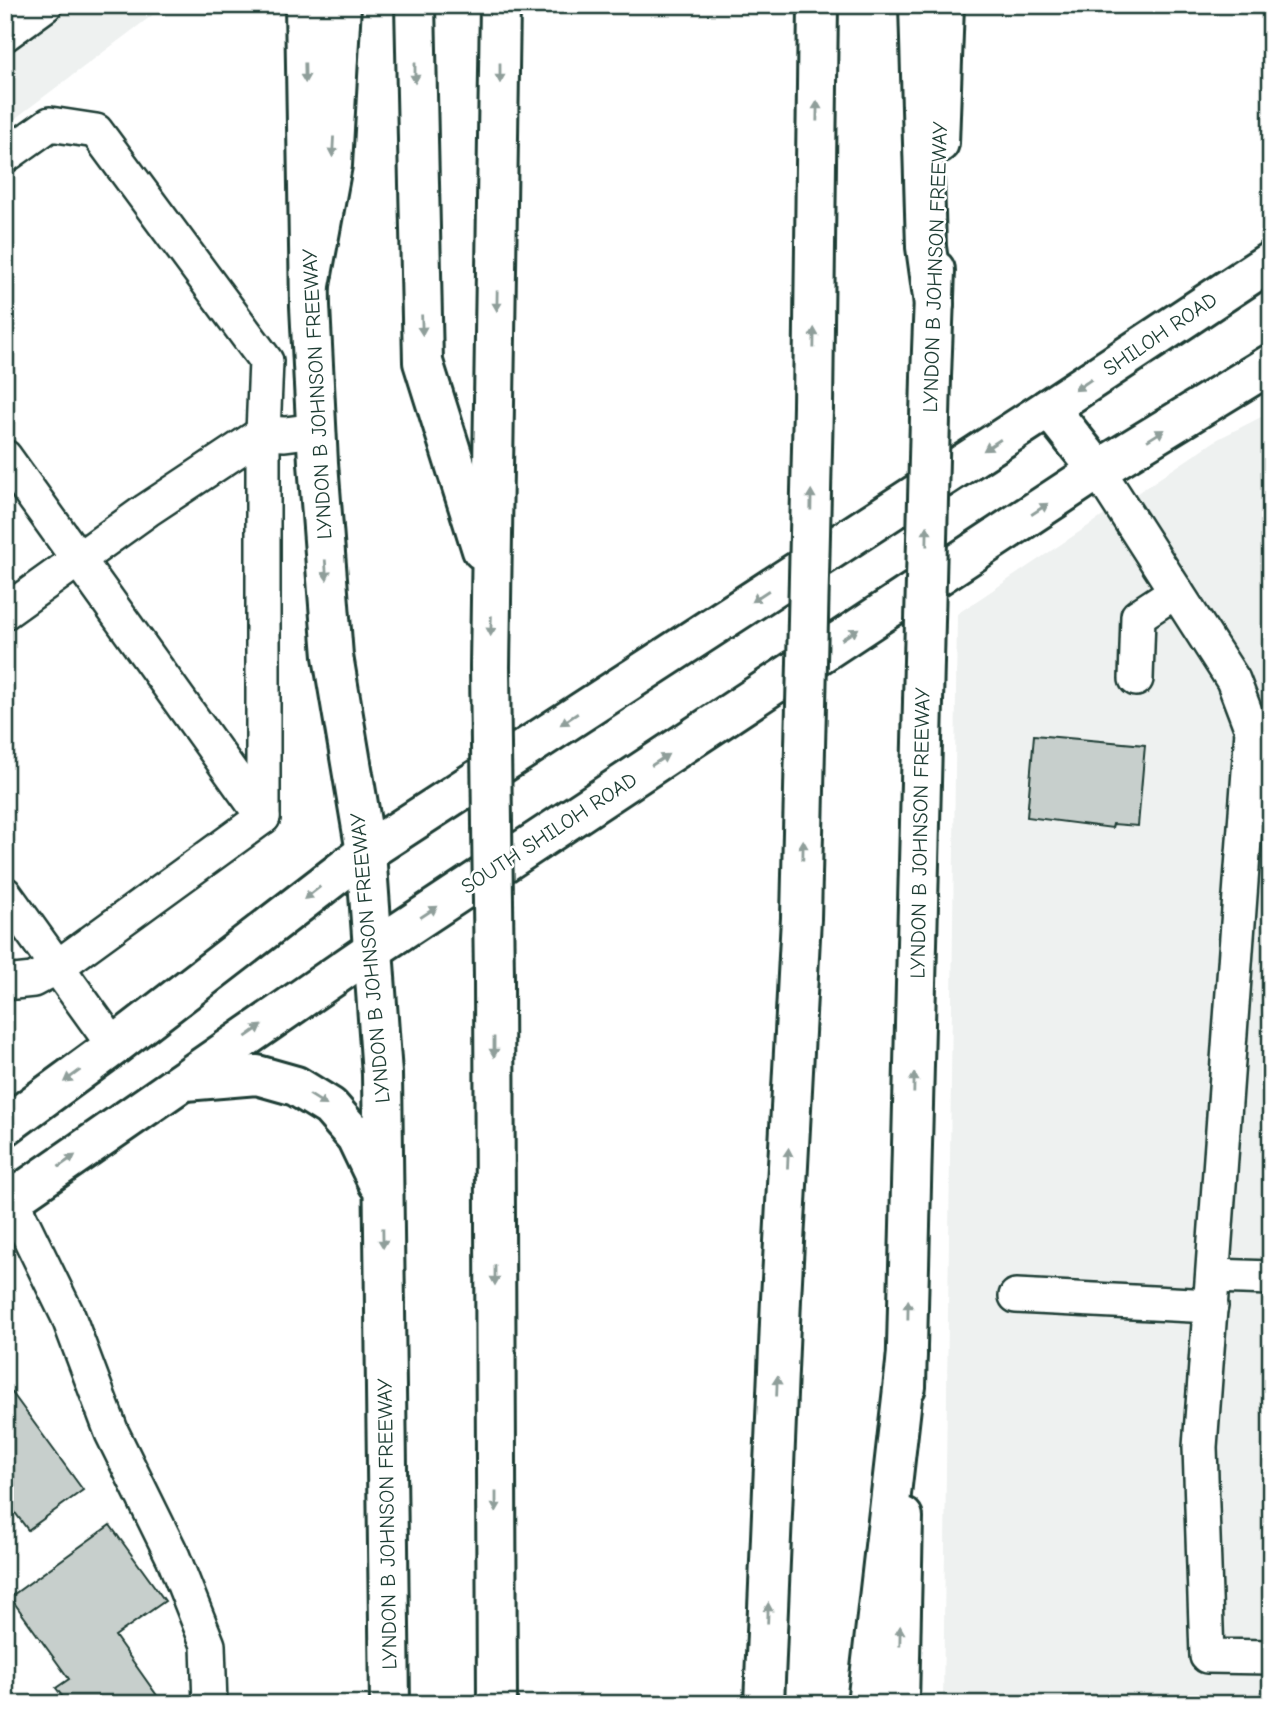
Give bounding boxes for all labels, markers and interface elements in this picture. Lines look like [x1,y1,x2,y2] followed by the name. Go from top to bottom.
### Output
[300,63,311,85] one-way arrow
[409,63,421,85] one-way arrow
[494,63,506,85] one-way arrow
[811,99,823,121] one-way arrow
[918,121,952,413] street label: LYNDON B JOHNSON FREEWAY
[327,136,338,158] one-way arrow
[297,247,337,540] street label: LYNDON B JOHNSON FREEWAY
[1099,287,1221,381] street label: SHILOH ROAD
[491,290,503,312] one-way arrow
[416,315,427,337] one-way arrow
[808,327,820,349] one-way arrow
[1073,379,1093,392] one-way arrow
[1147,428,1166,441] one-way arrow
[983,438,1001,452] one-way arrow
[805,489,816,511] one-way arrow
[1030,503,1049,516] one-way arrow
[921,525,933,547] one-way arrow
[321,559,332,581] one-way arrow
[750,589,770,602] one-way arrow
[485,616,496,638] one-way arrow
[840,628,859,641] one-way arrow
[905,687,935,979] street label: LYNDON B JOHNSON FREEWAY
[560,713,579,726] one-way arrow
[650,753,670,766] one-way arrow
[457,767,641,899] street label: SOUTH SHILOH ROAD
[345,811,395,1104] street label: LYNDON B JOHNSON FREEWAY
[797,839,808,861] one-way arrow
[303,886,321,901] one-way arrow
[420,905,438,919] one-way arrow
[245,1024,263,1038] one-way arrow
[489,1037,500,1059] one-way arrow
[63,1069,82,1083] one-way arrow
[908,1071,919,1093] one-way arrow
[309,1093,328,1106] one-way arrow
[783,1147,794,1169] one-way arrow
[58,1154,76,1168] one-way arrow
[377,1227,388,1249] one-way arrow
[489,1264,501,1286] one-way arrow
[902,1299,914,1321] one-way arrow
[772,1374,783,1396] one-way arrow
[372,1378,402,1670] street label: LYNDON B JOHNSON FREEWAY
[490,1492,502,1514] one-way arrow
[762,1602,773,1624] one-way arrow
[895,1624,906,1646] one-way arrow

